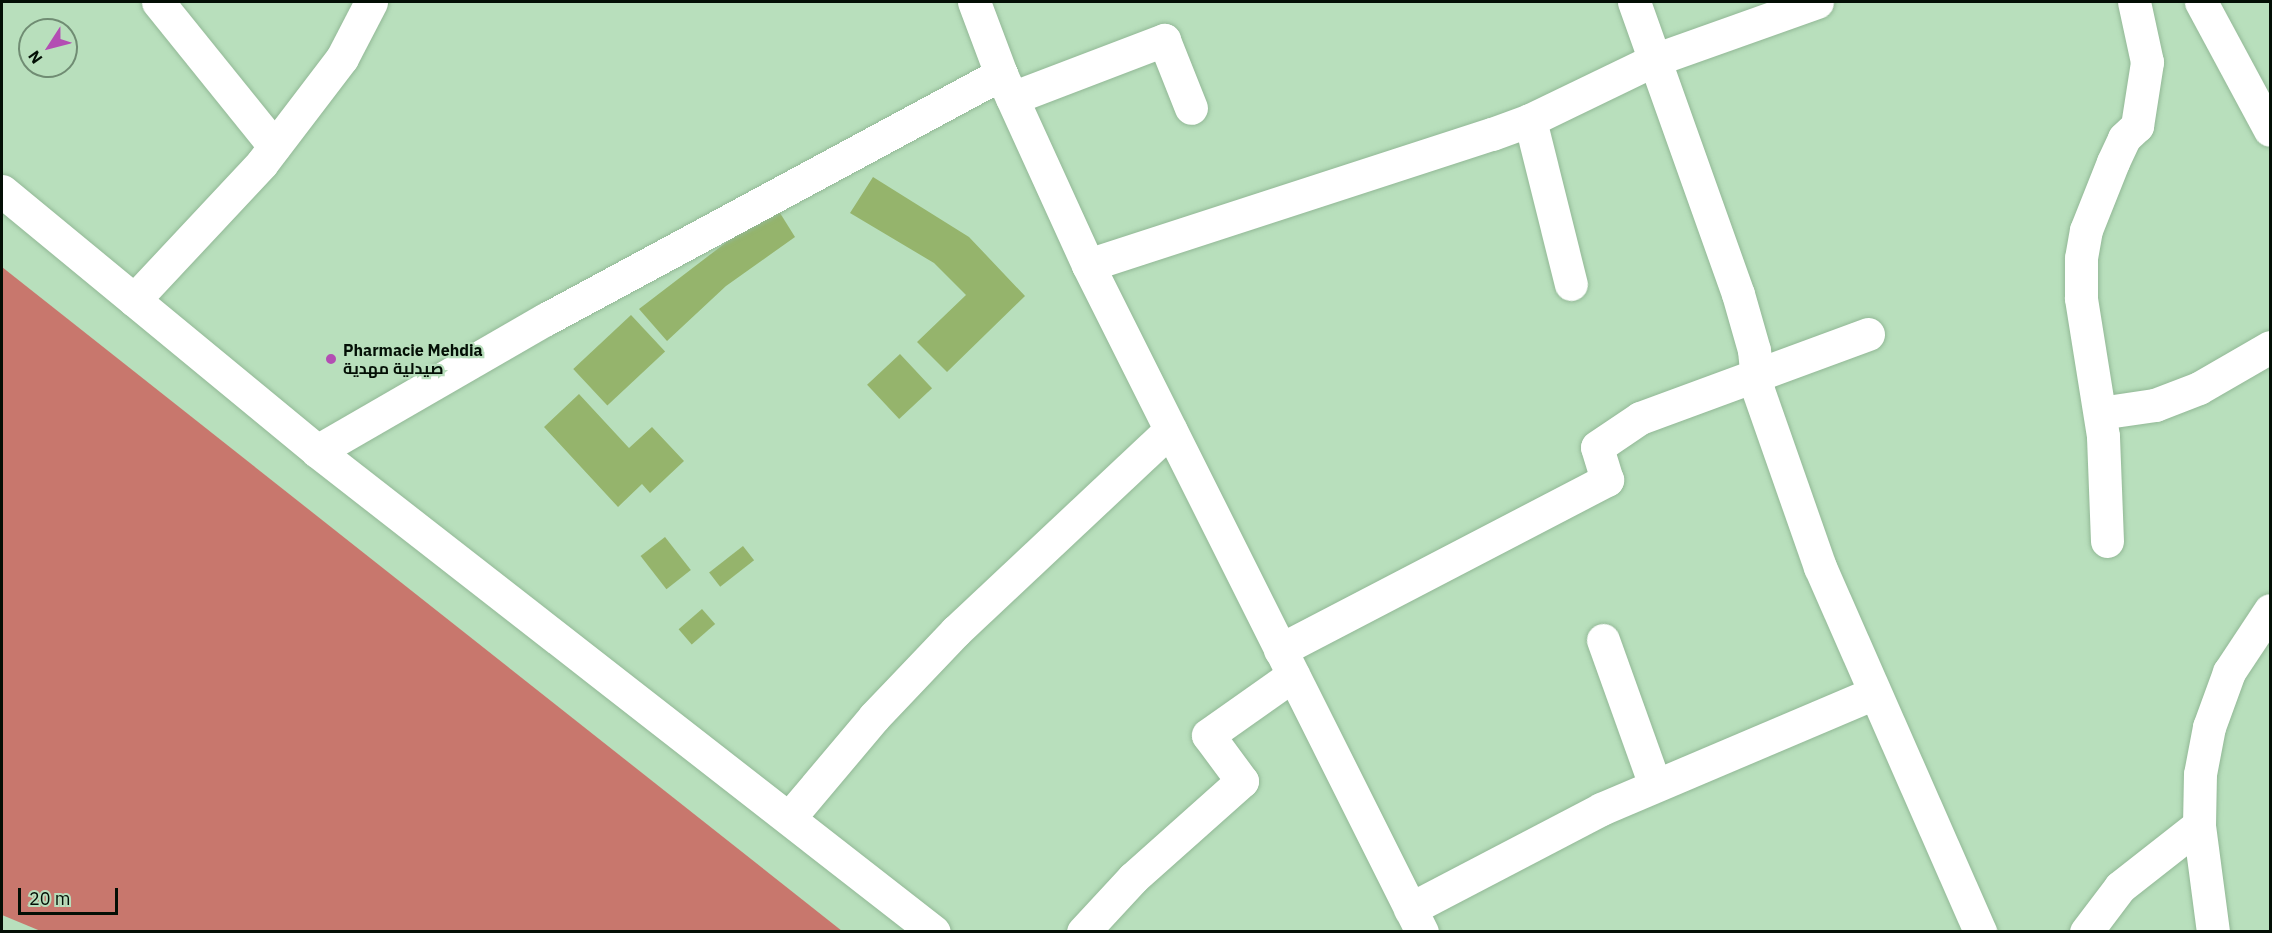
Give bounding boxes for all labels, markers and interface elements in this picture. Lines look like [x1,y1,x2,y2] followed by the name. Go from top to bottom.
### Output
[18,18,78,78] north arrow
[24,47,47,68] text: N
[343,340,483,378] place label: Pharmacie Mehdia صيدلية مهدية
[324,352,338,366] marker: Pharmacie Mehdia صيدلية مهدية
[21,876,122,914] scale bar
[29,887,71,910] text: 20 m

